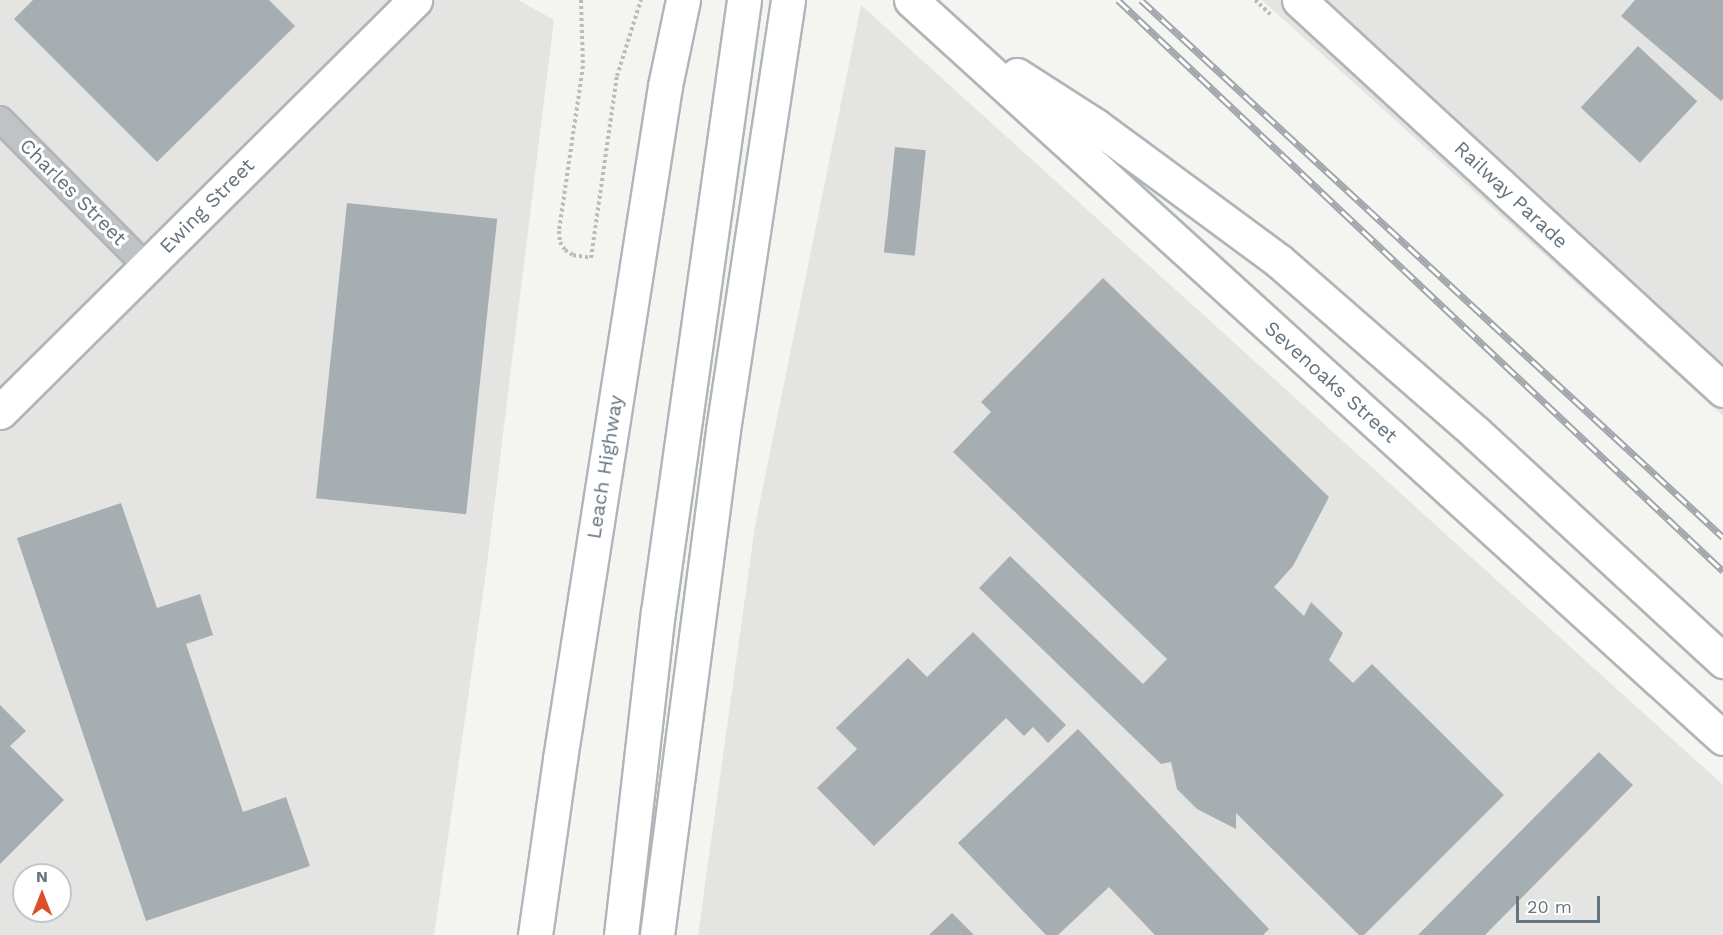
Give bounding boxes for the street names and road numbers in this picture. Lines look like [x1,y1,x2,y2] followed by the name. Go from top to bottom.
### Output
[15,134,131,250] street label: Charles Street
[1449,136,1573,254] street label: Railway Parade
[155,154,259,258] street label: Ewing Street
[1260,316,1402,448] street label: Sevenoaks Street
[582,393,628,541] street label: Leach Highway

